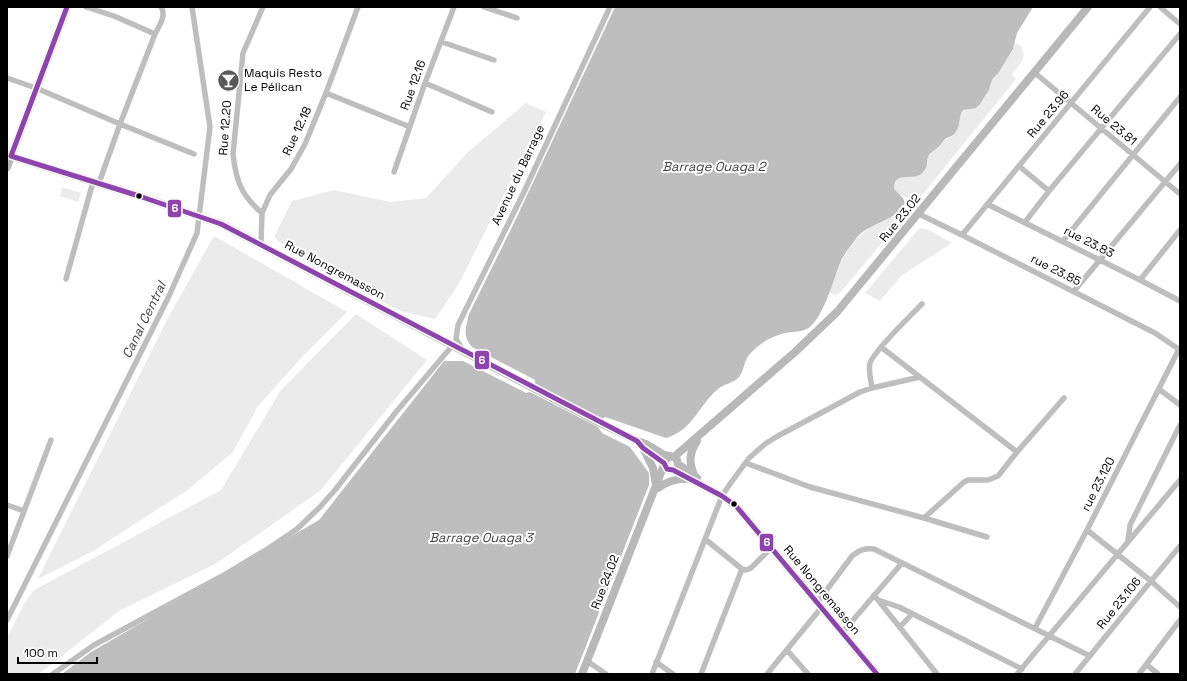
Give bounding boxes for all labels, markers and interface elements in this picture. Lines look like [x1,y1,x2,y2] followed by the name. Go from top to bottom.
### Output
[397,58,429,112] street label: Rue 12.16
[244,65,322,95] place label: Maquis Resto Le Pélican
[216,67,242,93] bar icon: Maquis Resto Le Pélican
[1023,87,1073,141] street label: Rue 23.96
[215,100,235,156] street label: Rue 12.20
[1088,101,1140,149] street label: Rue 23.81
[279,104,315,158] street label: Rue 12.18
[488,122,548,228] street label: Avenue du Barrage
[662,158,768,175] water label: Barrage Ouaga 2
[134,191,144,201] unlabelled marker
[876,191,924,245] street label: Rue 23.02
[167,199,182,218] line badge: 6
[172,201,179,215] text: 6
[1061,223,1117,261] street label: rue 23.83
[282,237,388,303] street label: Rue Nongremasson
[1028,251,1084,289] street label: rue 23.85
[118,277,171,361] water label: Canal Central
[474,350,490,370] line badge: 6
[479,353,486,367] text: 6
[1077,454,1119,514] street label: rue 23.120
[729,499,739,509] unlabelled marker
[429,529,535,546] water label: Barrage Ouaga 3
[759,533,774,552] line badge: 6
[764,535,771,549] text: 6
[780,542,864,638] street label: Rue Nongremasson
[587,552,623,612] street label: Rue 24.02
[1093,574,1145,632] street label: Rue 23.106
[18,639,97,665] scale bar
[24,645,58,661] text: 100 m

